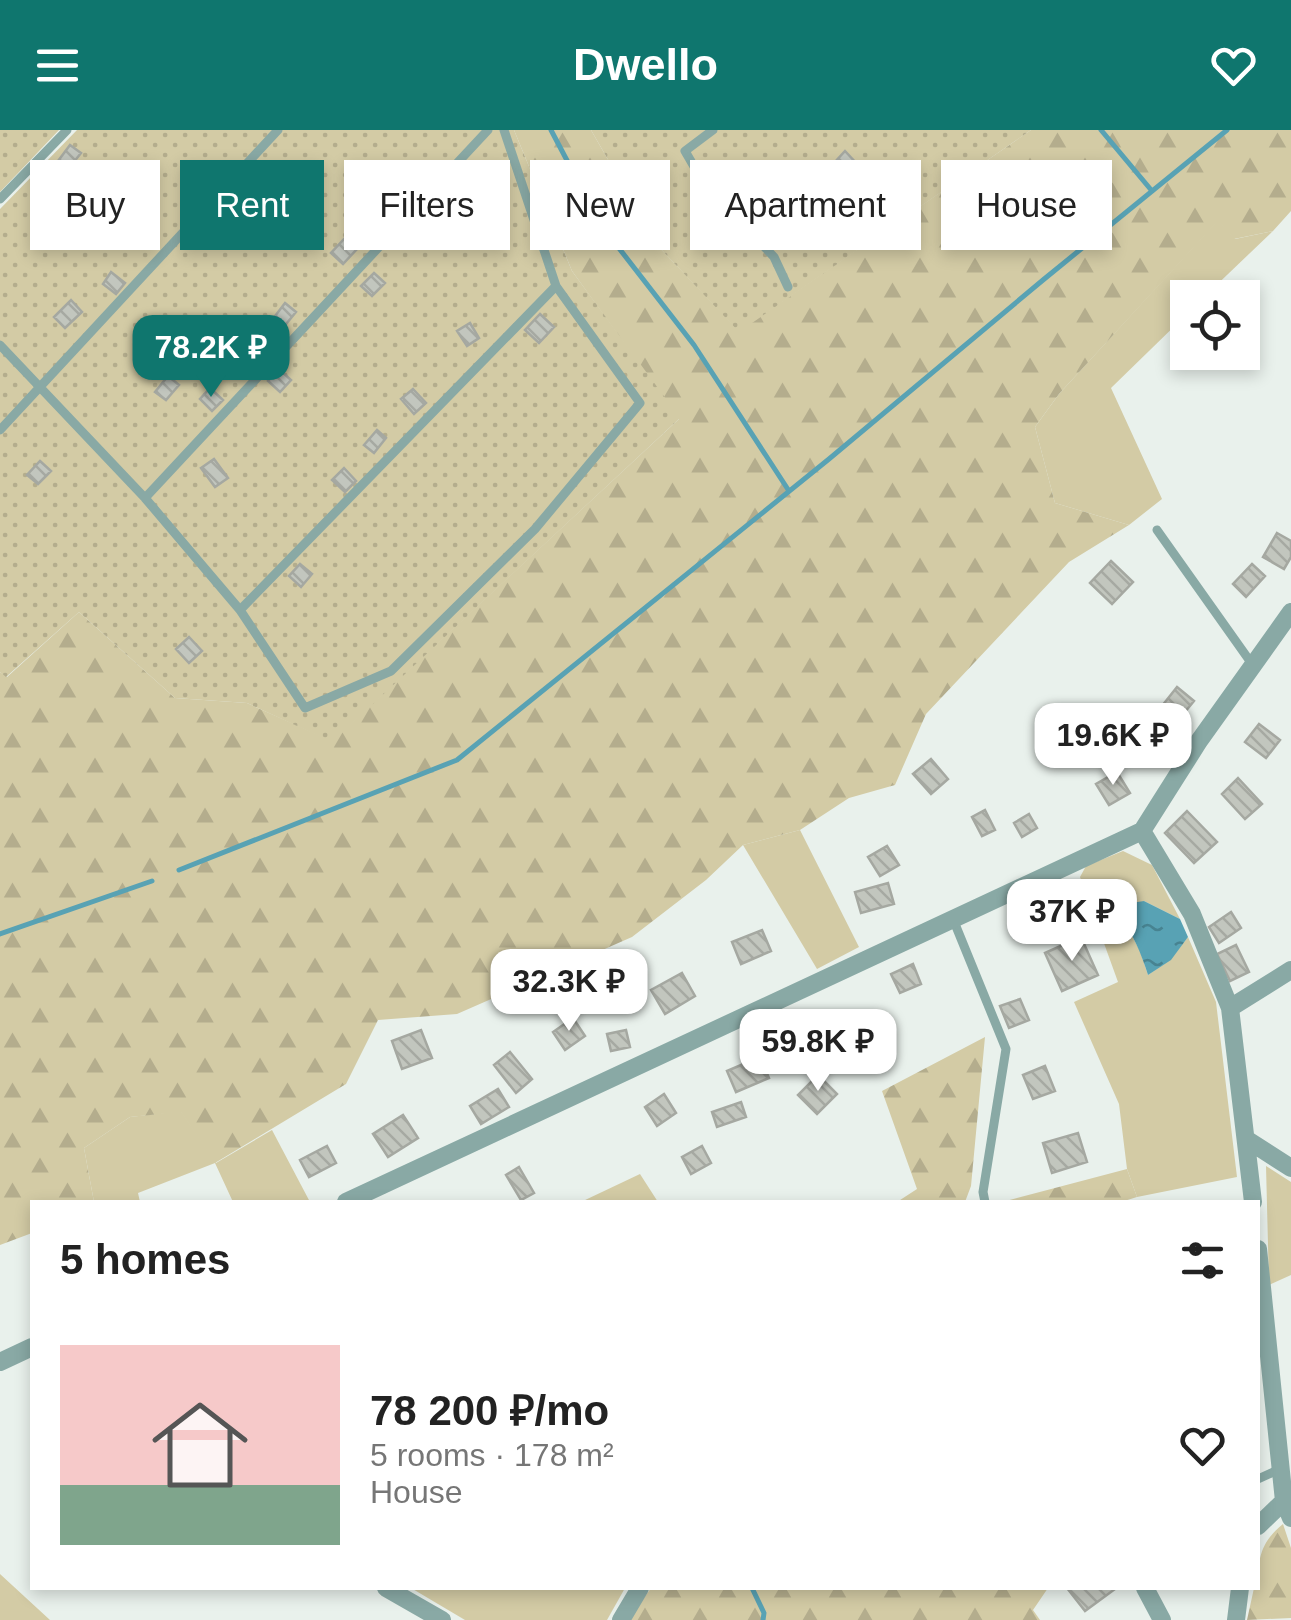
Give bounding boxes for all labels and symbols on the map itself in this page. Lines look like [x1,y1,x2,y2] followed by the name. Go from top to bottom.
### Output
[119,315,303,400] pin: 78.2K ₽
[1021,703,1205,788] pin: 19.6K ₽
[1002,879,1142,964] pin: 37K ₽
[477,949,661,1034] pin: 32.3K ₽
[726,1009,910,1094] pin: 59.8K ₽

